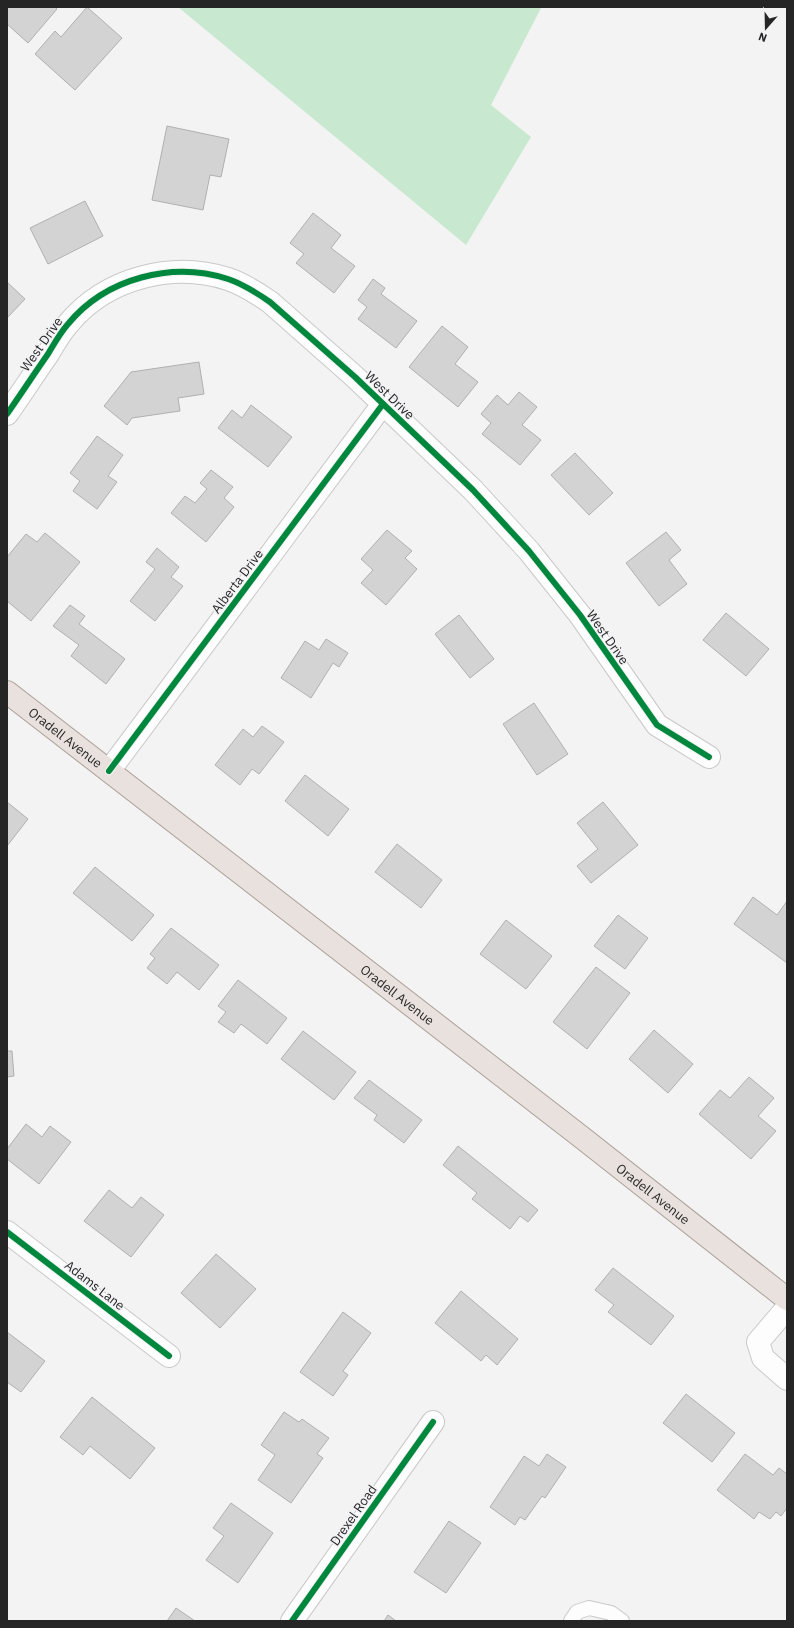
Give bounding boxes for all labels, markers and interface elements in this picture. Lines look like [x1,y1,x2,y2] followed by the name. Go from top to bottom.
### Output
[746,8,786,48] north arrow
[756,29,769,45] text: N
[17,314,66,375] street label: West Drive
[361,368,418,423] street label: West Drive
[208,546,267,617] street label: Alberta Drive
[583,607,632,668] street label: West Drive
[25,704,106,772] street label: Oradell Avenue
[357,961,438,1029] street label: Oradell Avenue
[613,1160,693,1228] street label: Oradell Avenue
[61,1257,128,1314] street label: Adams Lane
[326,1482,381,1549] street label: Drexel Road

